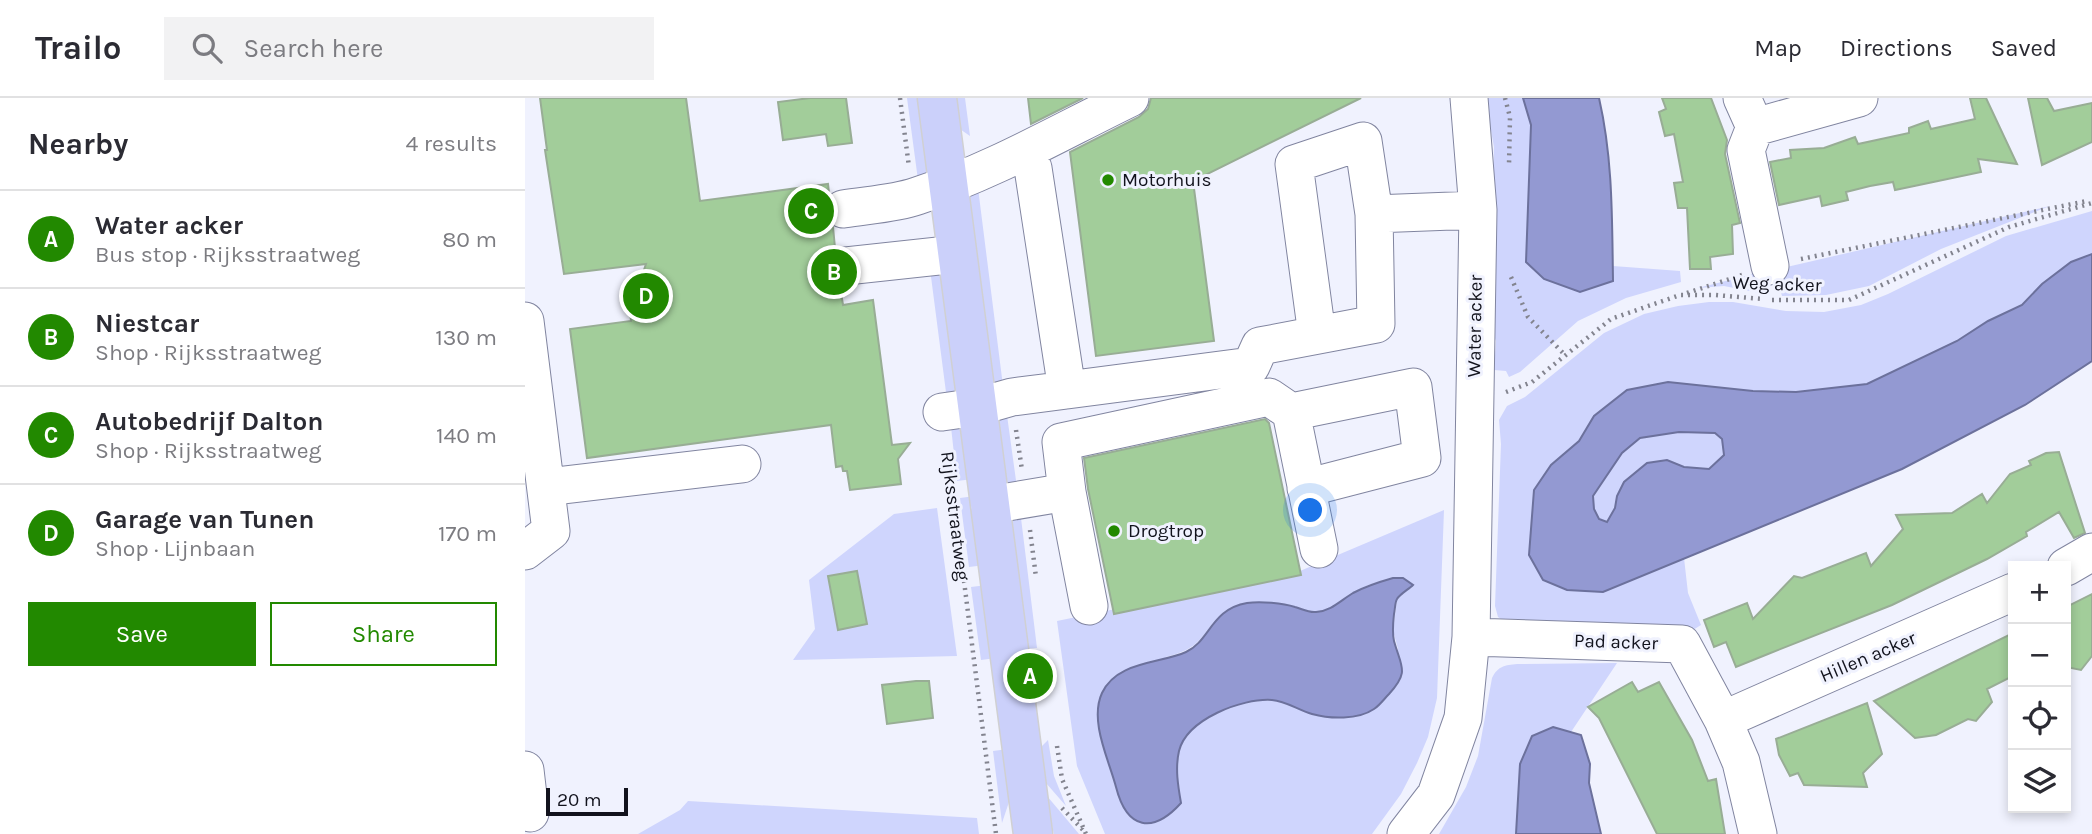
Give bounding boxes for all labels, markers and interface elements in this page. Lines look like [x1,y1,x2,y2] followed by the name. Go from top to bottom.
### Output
[164,17,654,80] search box
[35,29,122,67] text: Trailo
[188,29,226,67] icon: search
[244,33,383,64] text: Search here
[1754,34,1802,62] text: Map
[1840,34,1953,62] text: Directions
[1991,34,2057,62] text: Saved
[28,126,128,162] text: Nearby
[405,130,497,157] text: 4 results
[1122,169,1212,191] place label: Motorhuis
[1100,172,1116,188] marker: Motorhuis
[788,185,834,237] pin: C
[95,210,243,241] text: Water acker
[44,226,58,253] text: A
[442,226,497,253] text: 80 m
[95,241,360,268] text: Bus stop · Rijksstraatweg
[811,246,857,298] pin: B
[623,270,669,322] pin: D
[1732,271,1822,297] street label: Weg acker
[1463,274,1487,378] street label: Water acker
[95,308,199,339] text: Niestcar
[44,324,58,351] text: B
[435,324,497,351] text: 130 m
[95,339,322,366] text: Shop · Rijksstraatweg
[95,406,323,437] text: Autobedrijf Dalton
[44,422,58,449] text: C
[436,422,497,449] text: 140 m
[95,437,322,464] text: Shop · Rijksstraatweg
[936,450,974,582] street label: Rijksstraatweg
[1293,493,1327,527] your location
[95,504,314,535] text: Garage van Tunen
[43,520,59,547] text: D
[438,520,497,547] text: 170 m
[1128,520,1204,542] place label: Drogtrop
[1106,523,1122,539] marker: Drogtrop
[95,535,255,562] text: Shop · Lijnbaan
[2008,561,2071,813] map controls
[2008,561,2071,624] button: +
[28,602,256,666] button: Save
[270,602,497,666] button: Share
[2008,624,2071,687] button: −
[1817,627,1920,687] street label: Hillen acker
[1573,630,1659,654] street label: Pad acker
[1007,650,1053,702] pin: A
[2008,687,2071,750] button: locate
[2008,750,2071,813] button: layers
[546,785,628,817] scale bar
[557,789,602,811] text: 20 m

